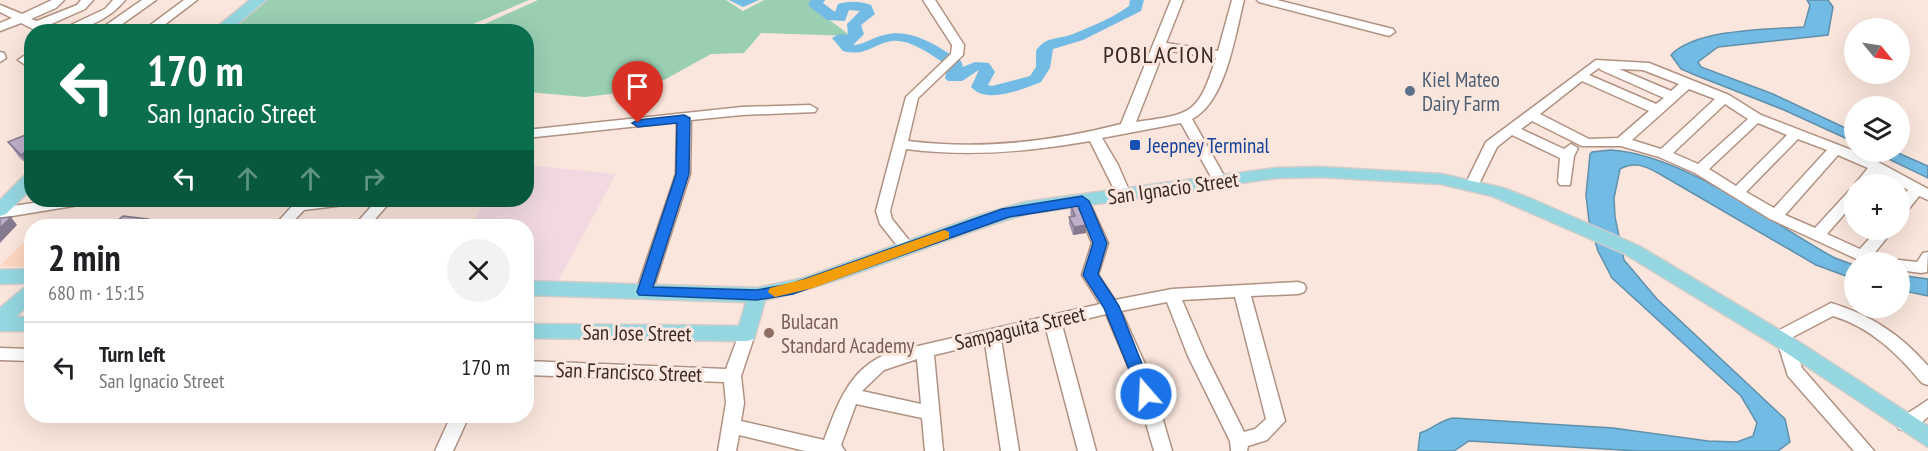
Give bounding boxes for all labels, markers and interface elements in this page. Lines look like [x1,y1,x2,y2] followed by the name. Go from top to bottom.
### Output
[1844,18,1910,84] north arrow
[1844,18,1910,318] map controls
[1103,39,1215,70] district label: POBLACION
[147,43,244,98] text: 170 m
[48,48,126,126] icon: left
[612,61,663,123] pin
[1422,66,1500,117] place label: Kiel Mateo Dairy Farm
[621,70,654,103] icon: arrive
[1403,84,1417,98] marker: Kiel Mateo Dairy Farm
[147,96,316,130] text: San Ignacio Street
[1844,96,1910,162] button: layers
[1146,132,1270,159] place label: Jeepney Terminal
[1128,138,1142,152] marker: Jeepney Terminal
[168,162,201,195] icon: left
[231,162,264,195] icon: ahead
[294,162,327,195] icon: ahead
[357,162,390,195] icon: right
[1106,165,1240,211] street label: San Ignacio Street
[1844,174,1910,240] button: +
[48,234,121,281] text: 2 min
[447,239,510,302] button: close
[1844,252,1910,318] button: −
[48,280,145,306] text: 680 m · 15:15
[952,300,1088,356] street label: Sampaguita Street
[781,308,915,359] place label: Bulacan Standard Academy
[582,319,692,347] street label: San Jose Street
[762,326,776,340] marker: Bulacan Standard Academy
[99,340,165,368] text: Turn left
[48,351,81,384] icon: left
[461,353,510,381] text: 170 m
[555,356,703,388] street label: San Francisco Street
[1114,362,1178,426] position arrow
[99,368,224,394] text: San Ignacio Street

